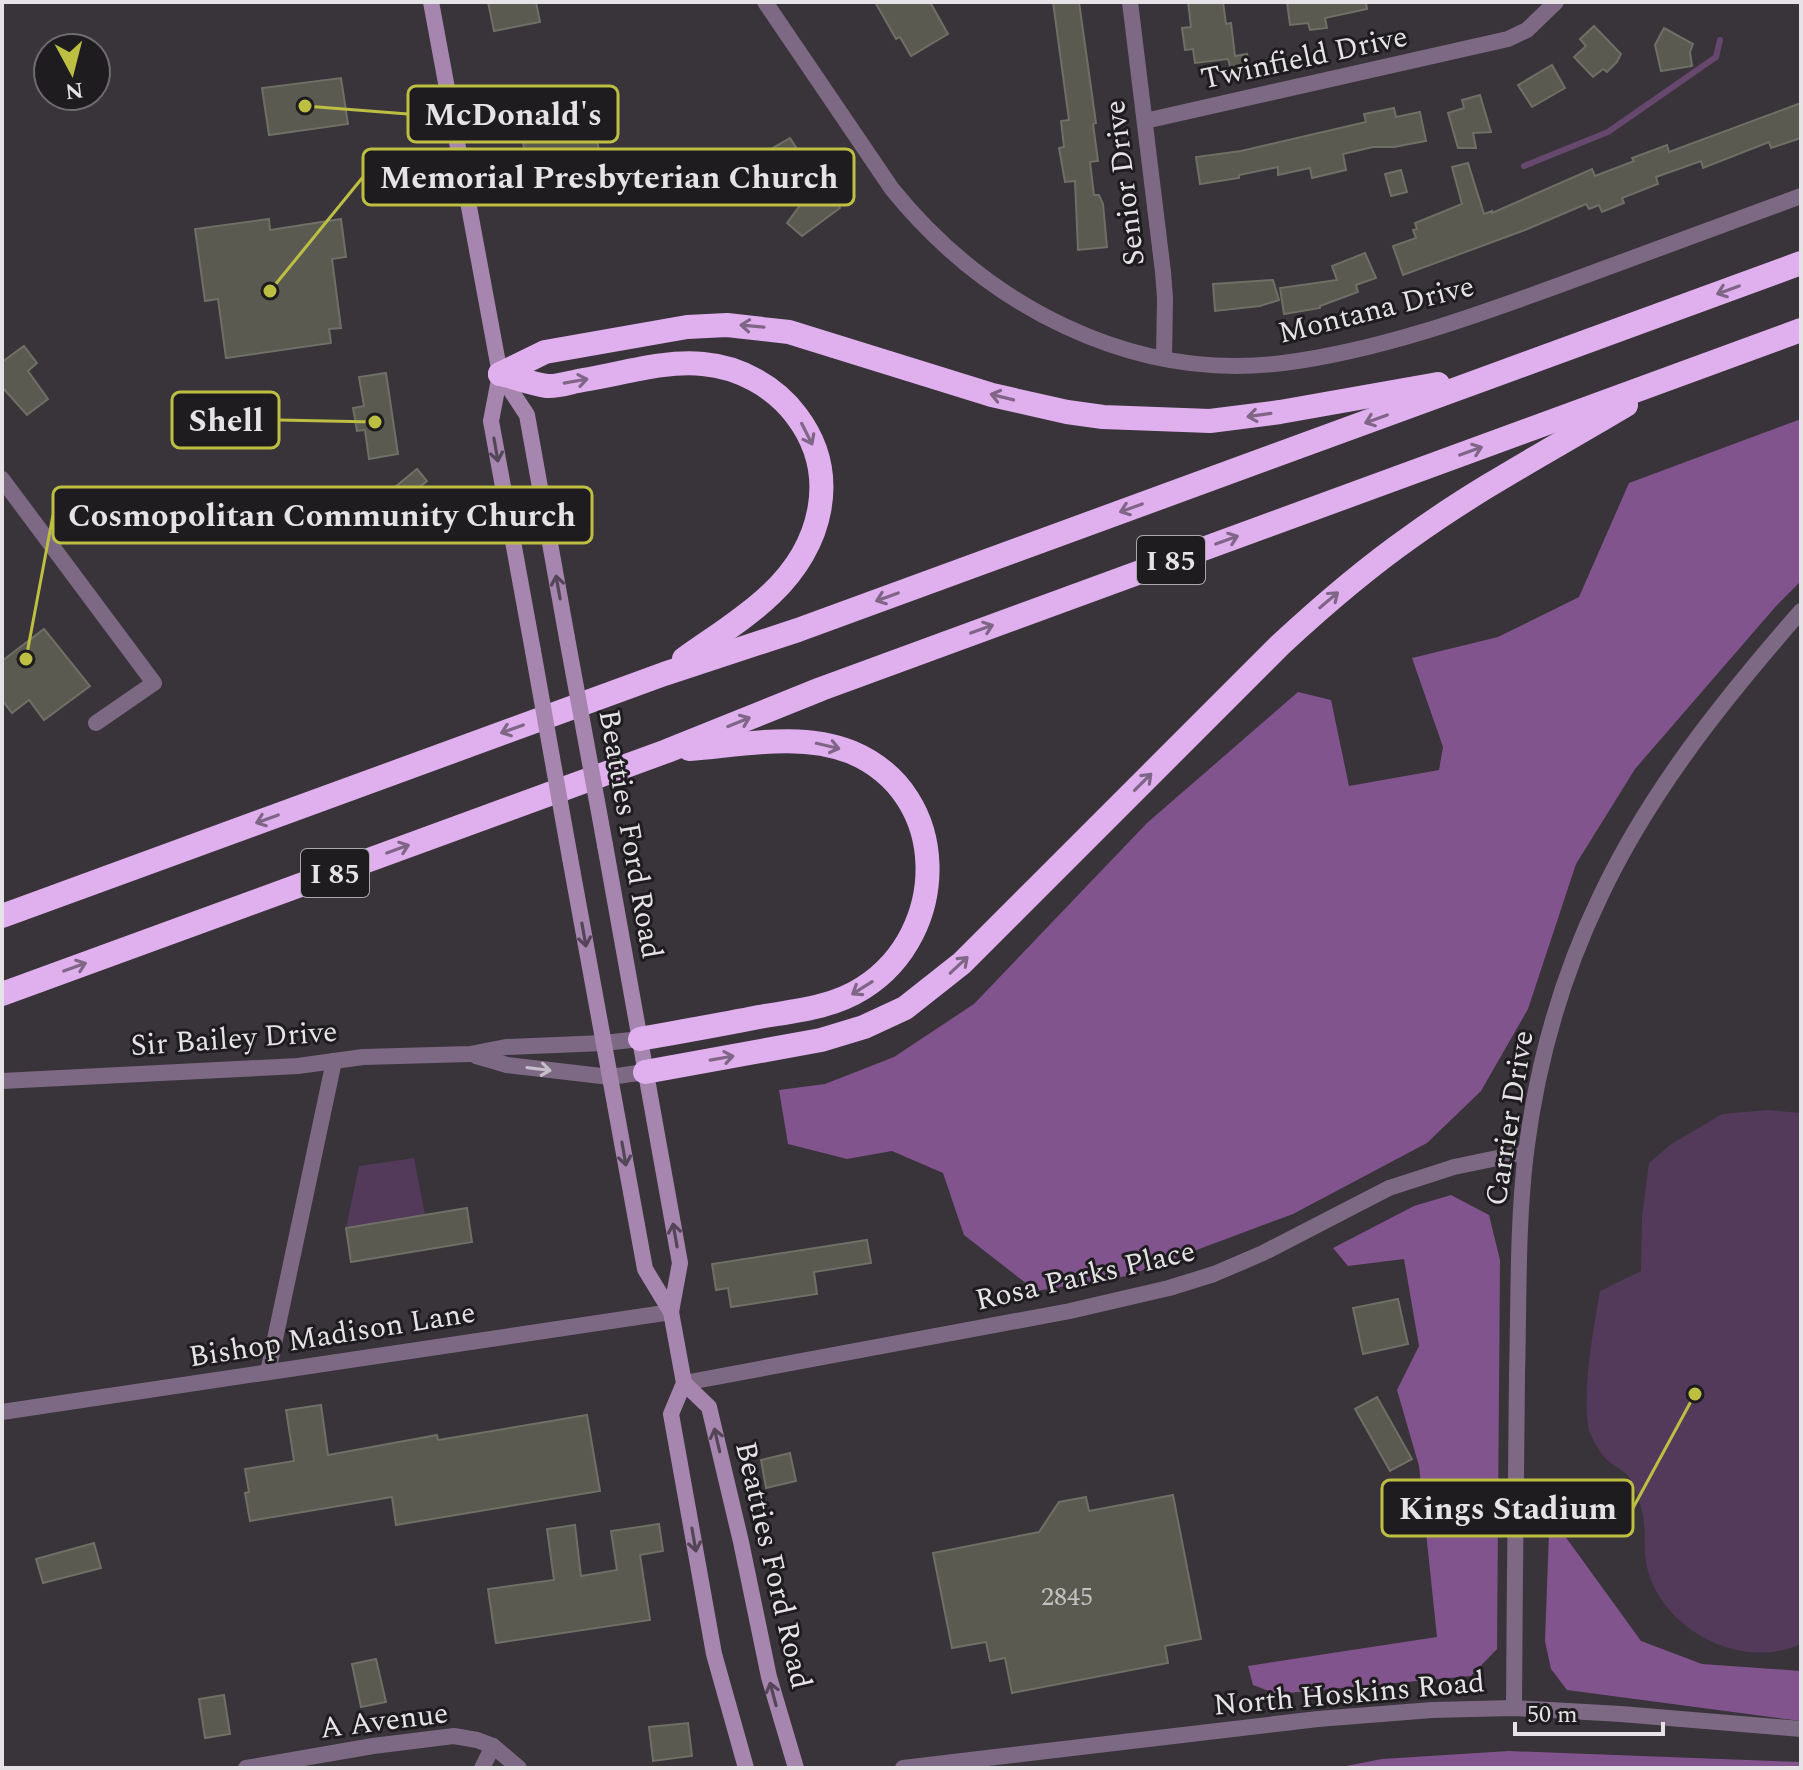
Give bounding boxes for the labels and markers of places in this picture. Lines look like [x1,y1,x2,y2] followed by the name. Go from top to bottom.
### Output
[408,86,618,142] callout: McDonald's
[363,149,854,205] callout: Memorial Presbyterian Church
[172,392,279,448] callout: Shell
[53,487,592,543] callout: Cosmopolitan Community Church
[1382,1480,1633,1536] callout: Kings Stadium

